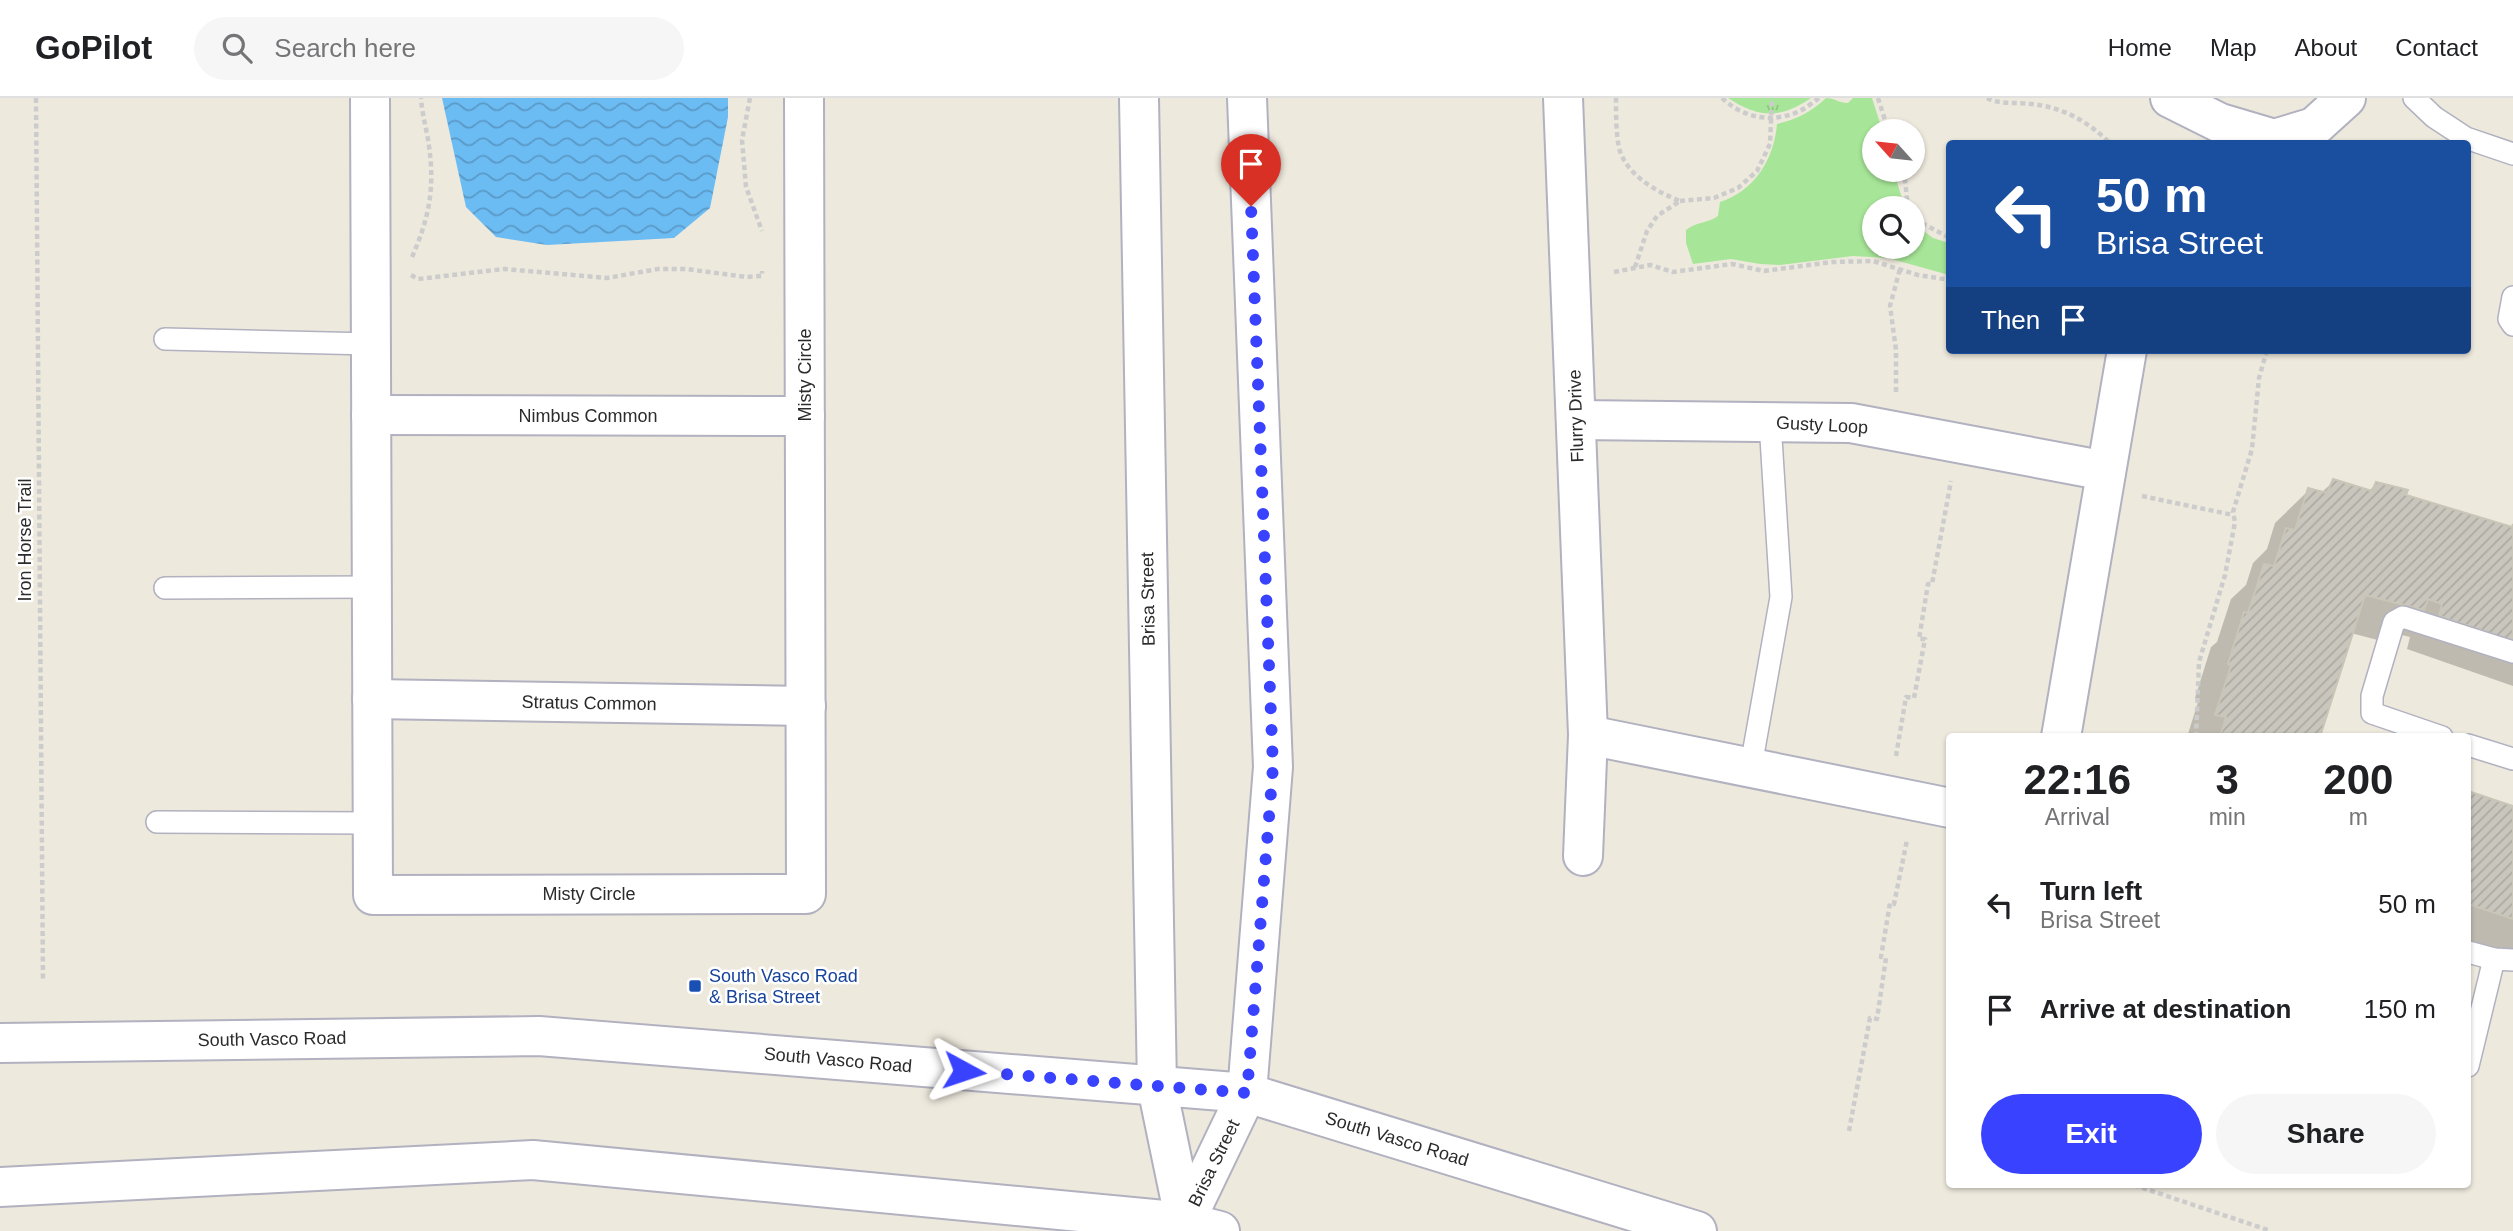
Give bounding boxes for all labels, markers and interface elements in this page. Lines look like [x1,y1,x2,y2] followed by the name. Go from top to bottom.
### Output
[194,17,684,80] search box
[35,29,152,66] text: GoPilot
[218,29,256,67] icon: search
[274,33,416,63] text: Search here
[2108,34,2172,61] text: Home
[2210,34,2257,61] text: Map
[2295,34,2357,61] text: About
[2395,34,2478,61] text: Contact
[1862,119,1925,182] north arrow
[1862,119,1925,259] map controls
[1221,134,1281,206] pin
[1232,145,1270,183] icon: arrive
[1981,168,2072,259] icon: left
[2096,168,2208,222] text: 50 m
[1862,196,1925,259] button: search
[2096,225,2263,261] text: Brisa Street
[2054,301,2092,339] icon: arrive
[1981,305,2040,335] text: Then
[795,329,815,422] street label: Misty Circle
[1564,369,1588,463] street label: Flurry Drive
[518,406,658,426] street label: Nimbus Common
[1776,413,1868,437] street label: Gusty Loop
[15,478,35,602] street label: Iron Horse Trail
[1137,552,1159,646] street label: Brisa Street
[521,692,657,714] street label: Stratus Common
[2024,756,2131,803] text: 22:16
[2215,756,2239,803] text: 3
[2323,756,2393,803] text: 200
[2045,804,2110,830] text: Arrival
[2209,804,2246,830] text: min
[2349,804,2368,830] text: m
[2040,876,2142,906] text: Turn left
[543,884,636,904] street label: Misty Circle
[1981,886,2019,924] icon: left
[2378,889,2436,919] text: 50 m
[2040,907,2160,933] text: Brisa Street
[709,966,858,1007] place label: South Vasco Road & Brisa Street
[687,978,703,994] marker: South Vasco Road & Brisa Street
[1981,991,2019,1029] icon: arrive
[2040,994,2291,1024] text: Arrive at destination
[2364,994,2436,1024] text: 150 m
[197,1028,347,1050] street label: South Vasco Road
[927,1034,1001,1108] position arrow
[763,1044,913,1076] street label: South Vasco Road
[1981,1094,2202,1174] button: Exit
[2216,1094,2436,1174] button: Share
[1323,1108,1471,1170] street label: South Vasco Road
[1184,1116,1244,1210] street label: Brisa Street

